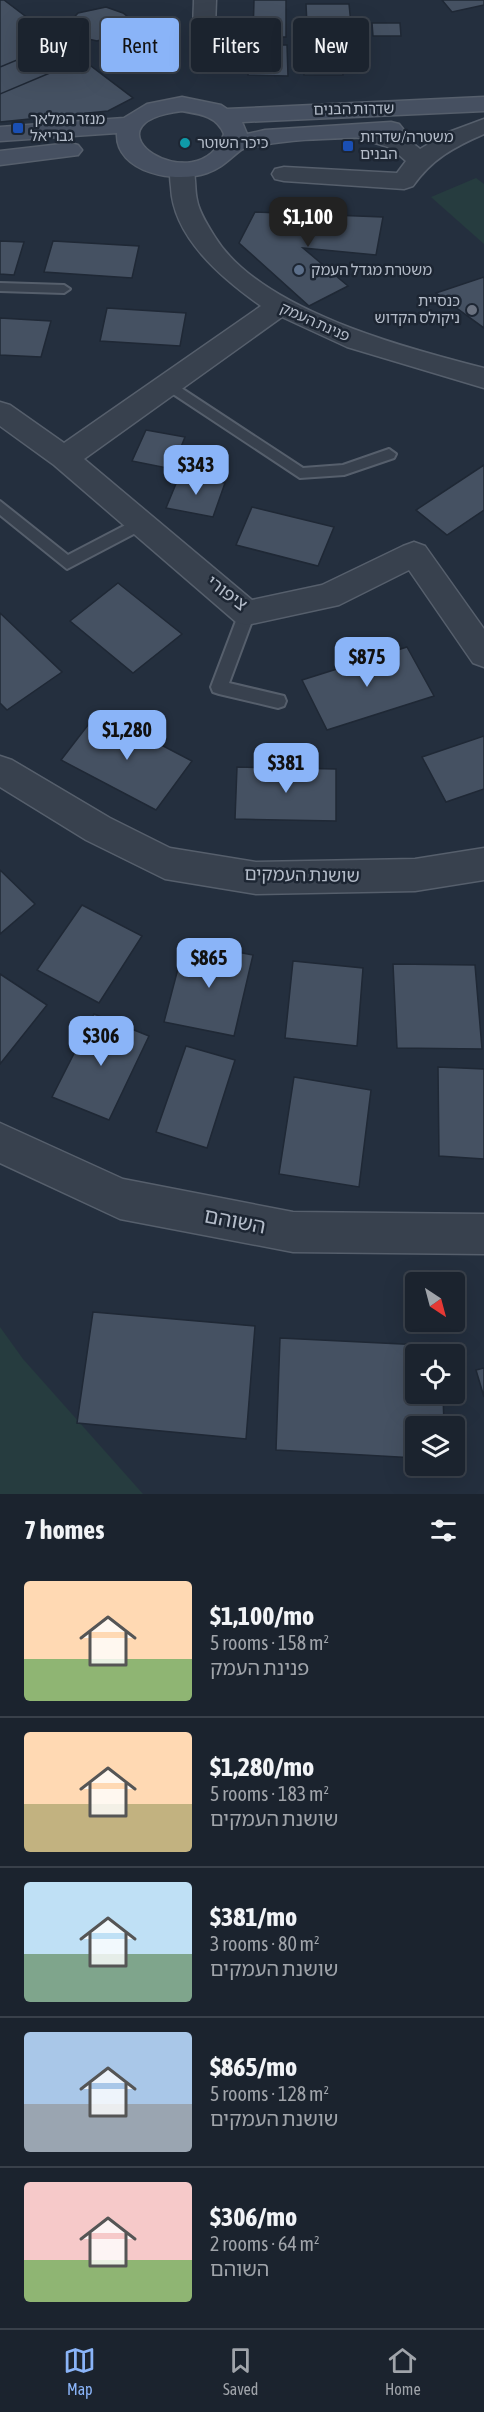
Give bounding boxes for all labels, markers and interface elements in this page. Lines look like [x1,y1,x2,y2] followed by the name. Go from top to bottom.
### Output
[18,18,89,72] chip: Buy
[101,18,179,72] chip: Rent
[191,18,281,72] chip: Filters
[293,18,369,72] chip: New
[313,99,395,118] street label: שדרות הבנים
[30,110,105,144] place label: מנזר המלאך גבריאל
[11,121,25,135] marker: מנזר המלאך גבריאל
[360,128,454,162] place label: משטרה/שדרות הבנים
[197,134,269,151] place label: כיכר השוטר
[178,136,192,150] marker: כיכר השוטר
[341,139,355,153] marker: משטרה/שדרות הבנים
[259,197,357,248] pin: $1,100
[283,205,333,228] text: $1,100
[311,261,432,278] place label: משטרת מגדל העמק
[292,263,306,277] marker: משטרת מגדל העמק
[375,292,460,326] place label: כנסיית ניקולס הקדוש
[278,299,353,344] street label: פנינת העמק
[465,303,479,317] marker: כנסיית ניקולס הקדוש
[160,445,232,496] pin: $343
[178,453,214,476] text: $343
[203,571,252,615] street label: ציפורי
[331,637,403,688] pin: $875
[349,645,385,668] text: $875
[78,710,176,761] pin: $1,280
[102,718,152,741] text: $1,280
[250,743,322,794] pin: $381
[268,751,304,774] text: $381
[244,863,360,886] street label: שושנת העמקים
[173,938,245,989] pin: $865
[191,946,227,969] text: $865
[65,1016,137,1067] pin: $306
[83,1024,119,1047] text: $306
[202,1202,268,1238] street label: השוהם
[405,1272,465,1332] north arrow
[405,1272,465,1476] map controls
[405,1344,465,1404] button: locate
[405,1416,465,1476] button: layers
[427,1514,460,1547] icon: filters
[24,1515,104,1545] text: 7 homes
[210,1601,314,1631] text: $1,100/mo
[72,1605,144,1677] icon: home
[210,1631,329,1654] text: 5 rooms · 158 m²
[210,1656,309,1679] text: פנינת העמק
[210,1752,314,1782] text: $1,280/mo
[72,1756,144,1828] icon: home
[210,1782,329,1805] text: 5 rooms · 183 m²
[210,1807,338,1830] text: שושנת העמקים
[210,1902,297,1932] text: $381/mo
[72,1906,144,1978] icon: home
[210,1932,320,1955] text: 3 rooms · 80 m²
[210,1957,338,1980] text: שושנת העמקים
[210,2052,297,2082] text: $865/mo
[72,2056,144,2128] icon: home
[210,2082,329,2105] text: 5 rooms · 128 m²
[210,2107,338,2130] text: שושנת העמקים
[210,2202,297,2232] text: $306/mo
[72,2206,144,2278] icon: home
[210,2232,320,2255] text: 2 rooms · 64 m²
[210,2257,269,2280] text: השוהם
[63,2344,96,2398] tab: Map
[223,2344,258,2398] tab: Saved
[385,2344,421,2398] tab: Home

